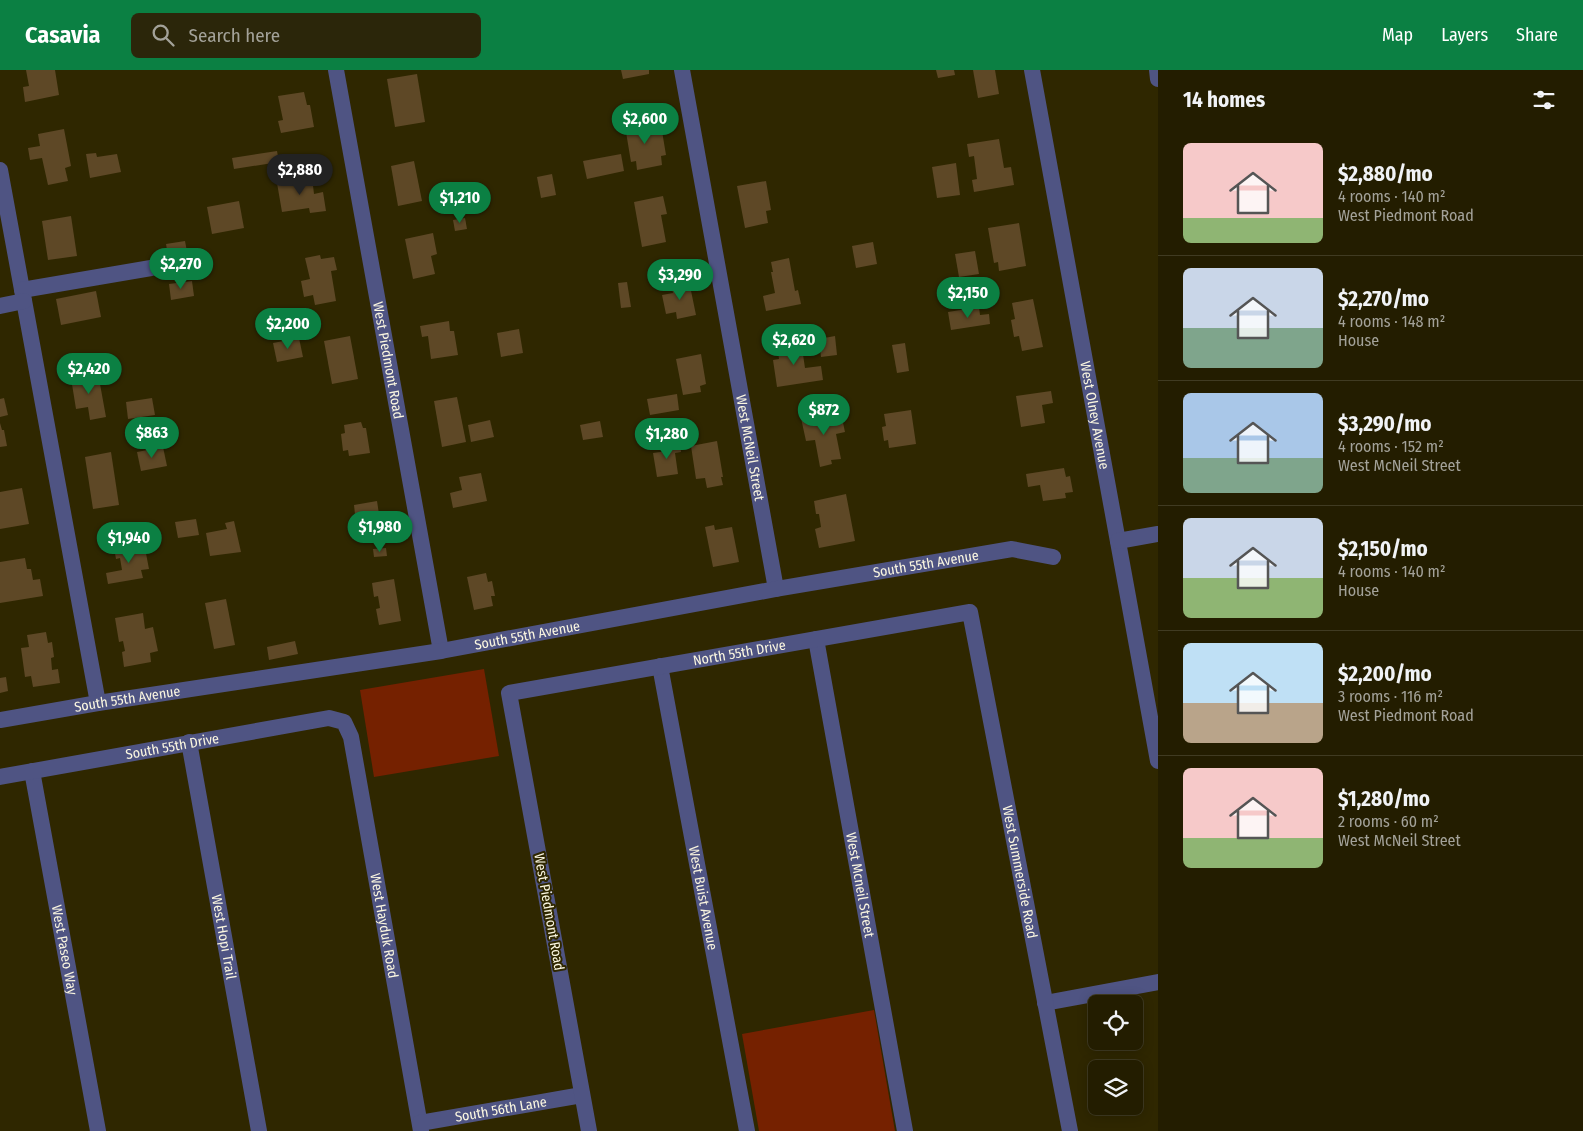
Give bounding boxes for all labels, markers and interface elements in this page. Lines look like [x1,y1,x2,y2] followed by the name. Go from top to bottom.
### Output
[131,13,481,58] search box
[25,21,101,49] text: Casavia
[149,21,177,49] icon: search
[189,24,280,47] text: Search here
[1382,24,1413,46] text: Map
[1441,24,1488,46] text: Layers
[1516,24,1558,46] text: Share
[1530,86,1558,114] icon: filters
[1183,87,1265,113] text: 14 homes
[604,102,686,145] pin: $2,600
[623,109,667,128] text: $2,600
[259,154,341,196] pin: $2,880
[278,160,322,179] text: $2,880
[1338,161,1433,187] text: $2,880/mo
[1223,163,1283,223] icon: home
[419,182,501,224] pin: $1,210
[1338,187,1446,206] text: 4 rooms · 140 m²
[440,188,480,207] text: $1,210
[1338,206,1474,225] text: West Piedmont Road
[140,248,222,290] pin: $2,270
[160,254,202,273] text: $2,270
[639,258,721,301] pin: $3,290
[658,265,702,284] text: $3,290
[927,276,1009,319] pin: $2,150
[948,283,988,302] text: $2,150
[1338,286,1429,312] text: $2,270/mo
[1223,288,1283,348] icon: home
[370,300,407,420] street label: West Piedmont Road
[247,308,329,350] pin: $2,200
[1338,312,1445,331] text: 4 rooms · 148 m²
[266,314,310,333] text: $2,200
[753,324,835,366] pin: $2,620
[772,330,816,349] text: $2,620
[1338,331,1379,350] text: House
[48,352,130,395] pin: $2,420
[68,359,110,378] text: $2,420
[1077,360,1113,471] street label: West Olney Avenue
[732,393,768,503] street label: West McNeil Street
[794,394,854,436] pin: $872
[809,400,839,419] text: $872
[1338,411,1432,437] text: $3,290/mo
[1223,413,1283,473] icon: home
[122,416,182,459] pin: $863
[626,418,708,460] pin: $1,280
[136,423,168,442] text: $863
[646,424,688,443] text: $1,280
[1338,437,1444,456] text: 4 rooms · 152 m²
[1338,456,1461,475] text: West McNeil Street
[339,510,421,553] pin: $1,980
[359,517,401,536] text: $1,980
[88,522,170,564] pin: $1,940
[108,528,150,547] text: $1,940
[1338,536,1428,562] text: $2,150/mo
[1223,538,1283,598] icon: home
[872,546,980,581] street label: South 55th Avenue
[1338,562,1446,581] text: 4 rooms · 140 m²
[1338,581,1379,600] text: House
[473,617,581,653] street label: South 55th Avenue
[692,636,787,669] street label: North 55th Drive
[1338,661,1432,687] text: $2,200/mo
[1223,663,1283,723] icon: home
[73,682,181,715] street label: South 55th Avenue
[1338,687,1443,706] text: 3 rooms · 116 m²
[1338,706,1474,725] text: West Piedmont Road
[124,729,220,763] street label: South 55th Drive
[1338,786,1430,812] text: $1,280/mo
[1223,788,1283,848] icon: home
[999,804,1041,940] street label: West Summerside Road
[1338,812,1439,831] text: 2 rooms · 60 m²
[843,831,878,939] street label: West Mcneil Street
[1338,831,1461,850] text: West McNeil Street
[685,844,721,952] street label: West Buist Avenue
[530,852,568,972] street label: West Piedmont Road
[367,872,402,979] street label: West Hayduk Road
[208,893,240,981] street label: West Hopi Trail
[48,904,82,997] street label: West Paseo Way
[1088,995,1143,1115] map controls
[1088,995,1143,1050] button: locate
[1088,1060,1143,1115] button: layers
[454,1093,548,1125] street label: South 56th Lane

